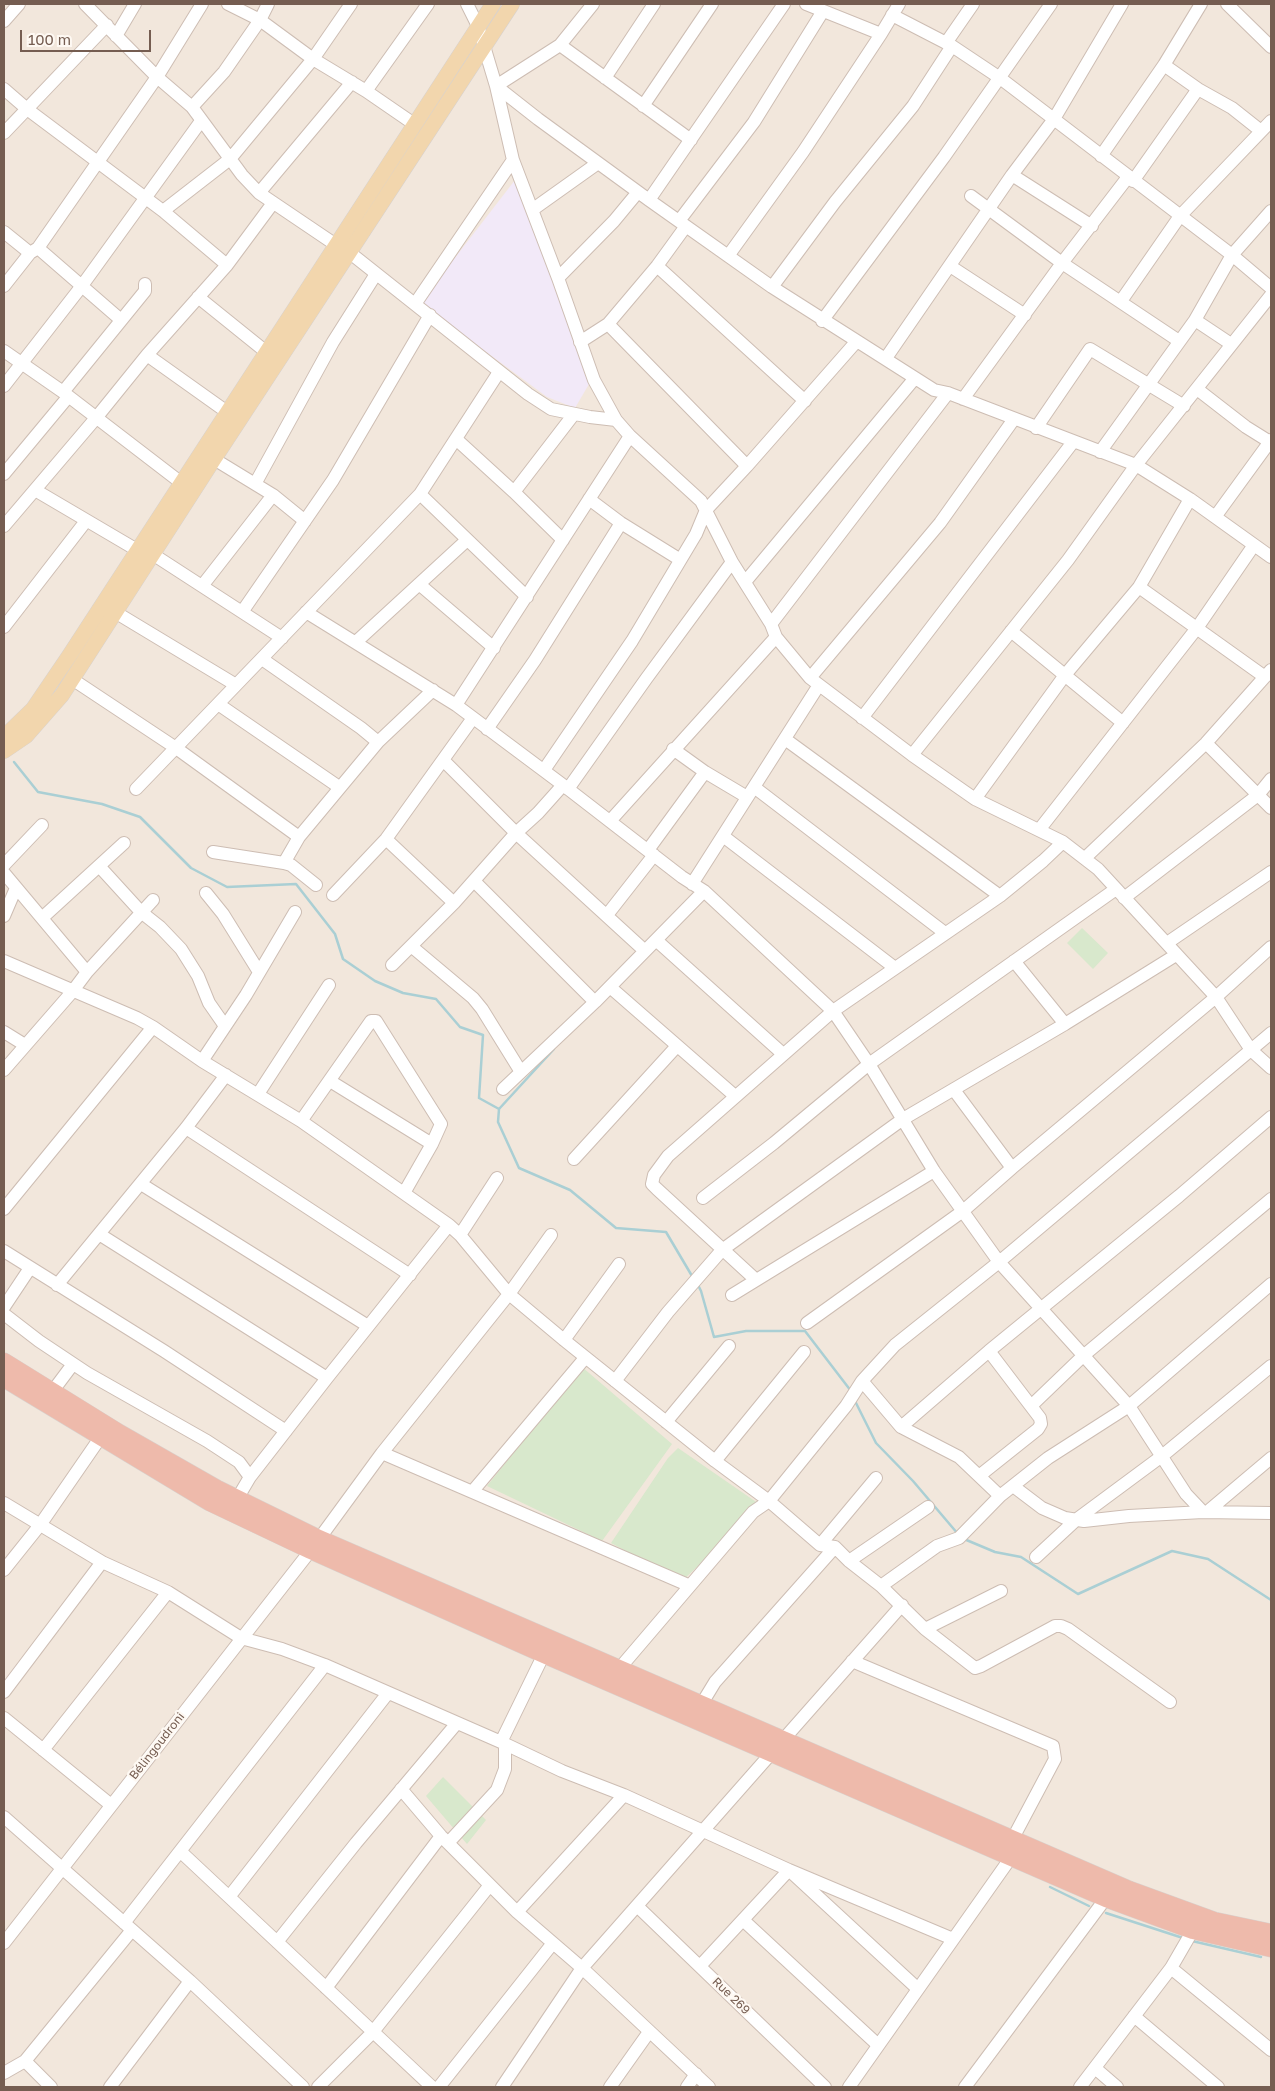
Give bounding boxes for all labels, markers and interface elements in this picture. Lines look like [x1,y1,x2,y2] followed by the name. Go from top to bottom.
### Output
[22,20,154,52] scale bar
[28,30,71,48] text: 100 m
[126,1710,188,1782] street label: Bélingoudroni
[709,1975,753,2017] street label: Rue 269

